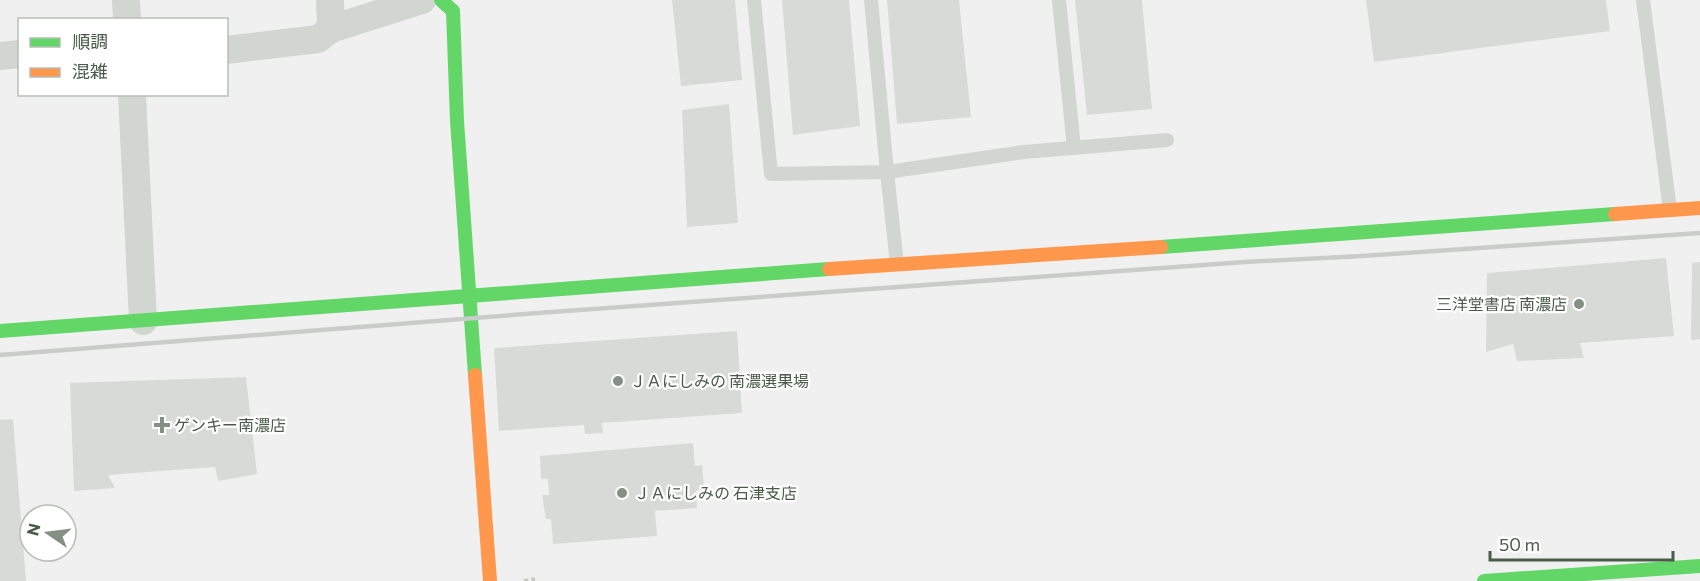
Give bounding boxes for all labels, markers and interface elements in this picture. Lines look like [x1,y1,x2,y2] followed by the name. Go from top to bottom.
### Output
[18,18,228,96] legend
[72,30,108,52] text: 順調
[72,60,108,82] text: 混雑
[1436,294,1567,313] place label: 三洋堂書店 南濃店
[1572,297,1586,311] marker: 三洋堂書店 南濃店
[630,371,809,390] place label: ＪＡにしみの 南濃選果場
[611,374,625,388] marker: ＪＡにしみの 南濃選果場
[174,415,286,434] place label: ゲンキー南濃店
[155,418,169,432] marker: ゲンキー南濃店
[634,483,797,502] place label: ＪＡにしみの 石津支店
[615,486,629,500] marker: ＪＡにしみの 石津支店
[18,503,78,563] north arrow
[22,521,44,537] text: N
[1490,524,1673,562] scale bar
[1499,533,1540,555] text: 50 m

